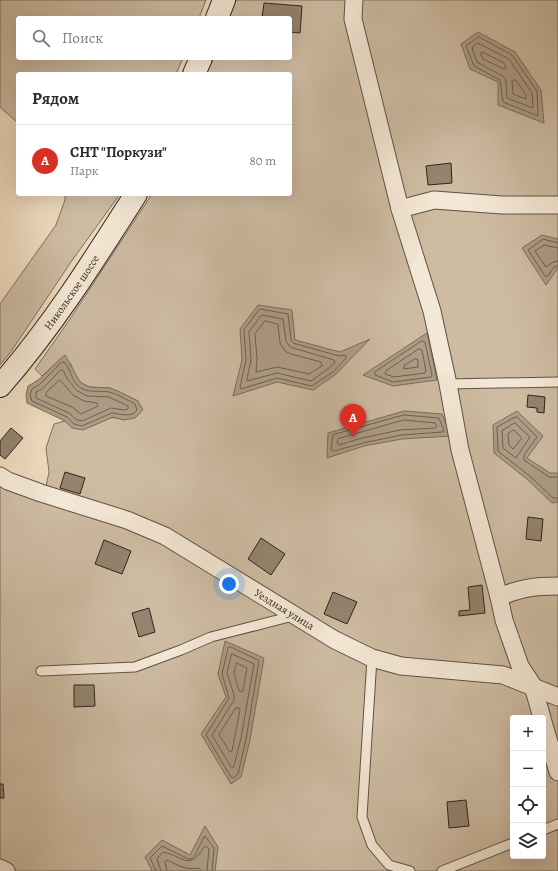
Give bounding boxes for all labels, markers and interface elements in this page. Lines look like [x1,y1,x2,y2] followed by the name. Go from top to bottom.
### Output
[16,16,292,60] search box
[30,27,52,49] icon: search
[62,28,103,48] text: Поиск
[32,87,79,110] text: Рядом
[70,142,167,162] text: СНТ "Поркузи"
[41,152,49,169] text: A
[249,152,276,169] text: 80 m
[70,162,99,179] text: Парк
[41,252,103,333] street label: Никольское шоссе
[340,404,366,437] pin: A
[219,574,239,594] your location
[251,585,318,634] street label: Уездная улица
[510,715,546,859] map controls
[510,715,546,751] button: +
[510,751,546,787] button: −
[510,787,546,823] button: locate
[510,823,546,859] button: layers

